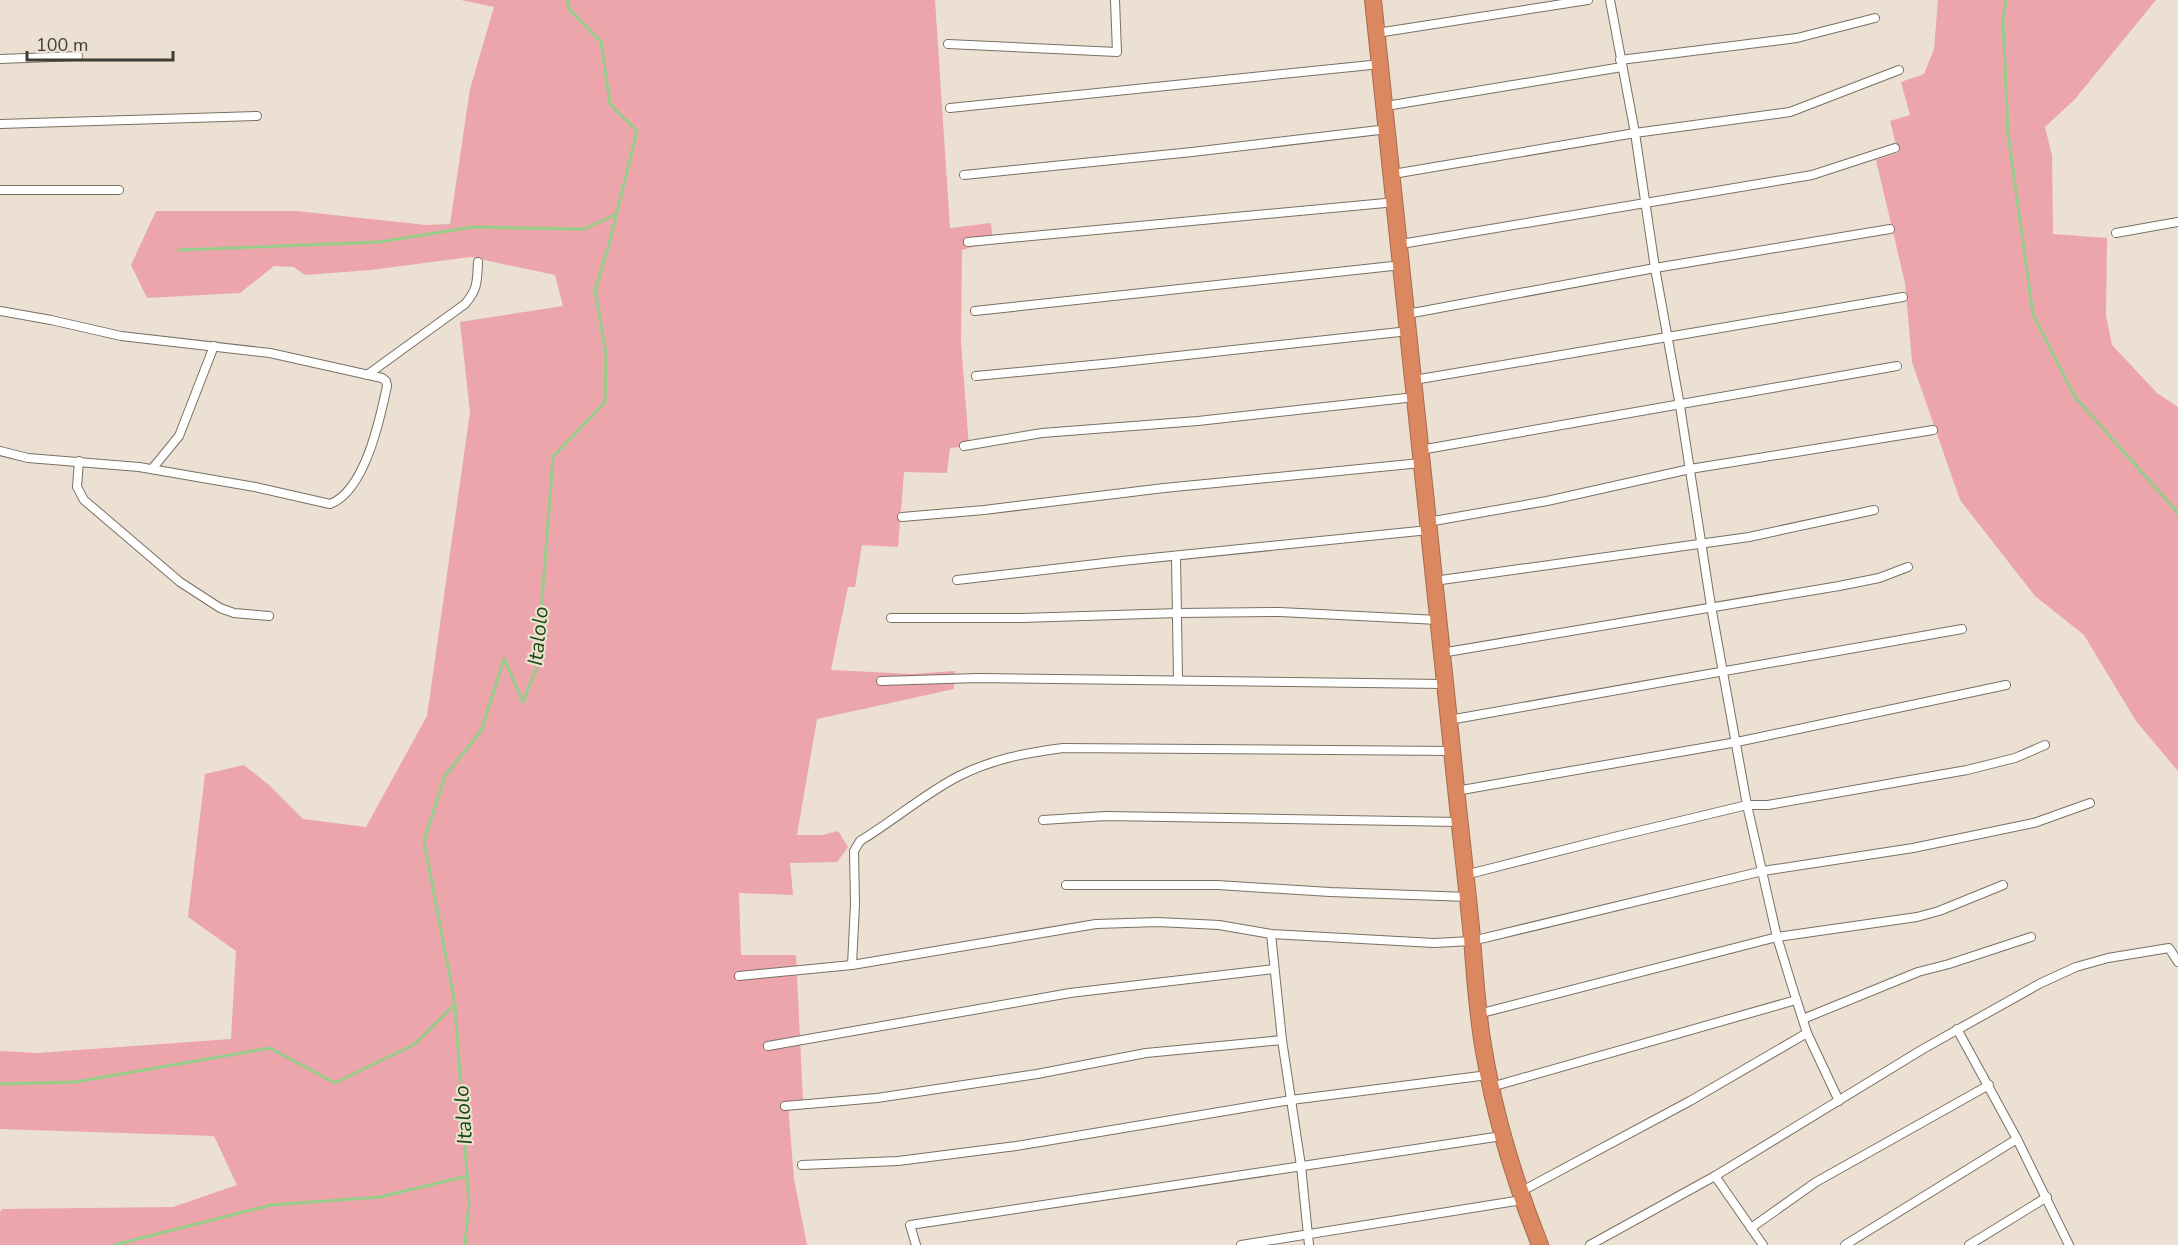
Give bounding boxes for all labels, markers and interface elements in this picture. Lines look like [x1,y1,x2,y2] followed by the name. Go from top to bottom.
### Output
[27,24,172,62] scale bar
[36,33,88,57] text: 100 m
[521,605,555,667] water label: Italolo
[447,1084,479,1146] water label: Italolo

